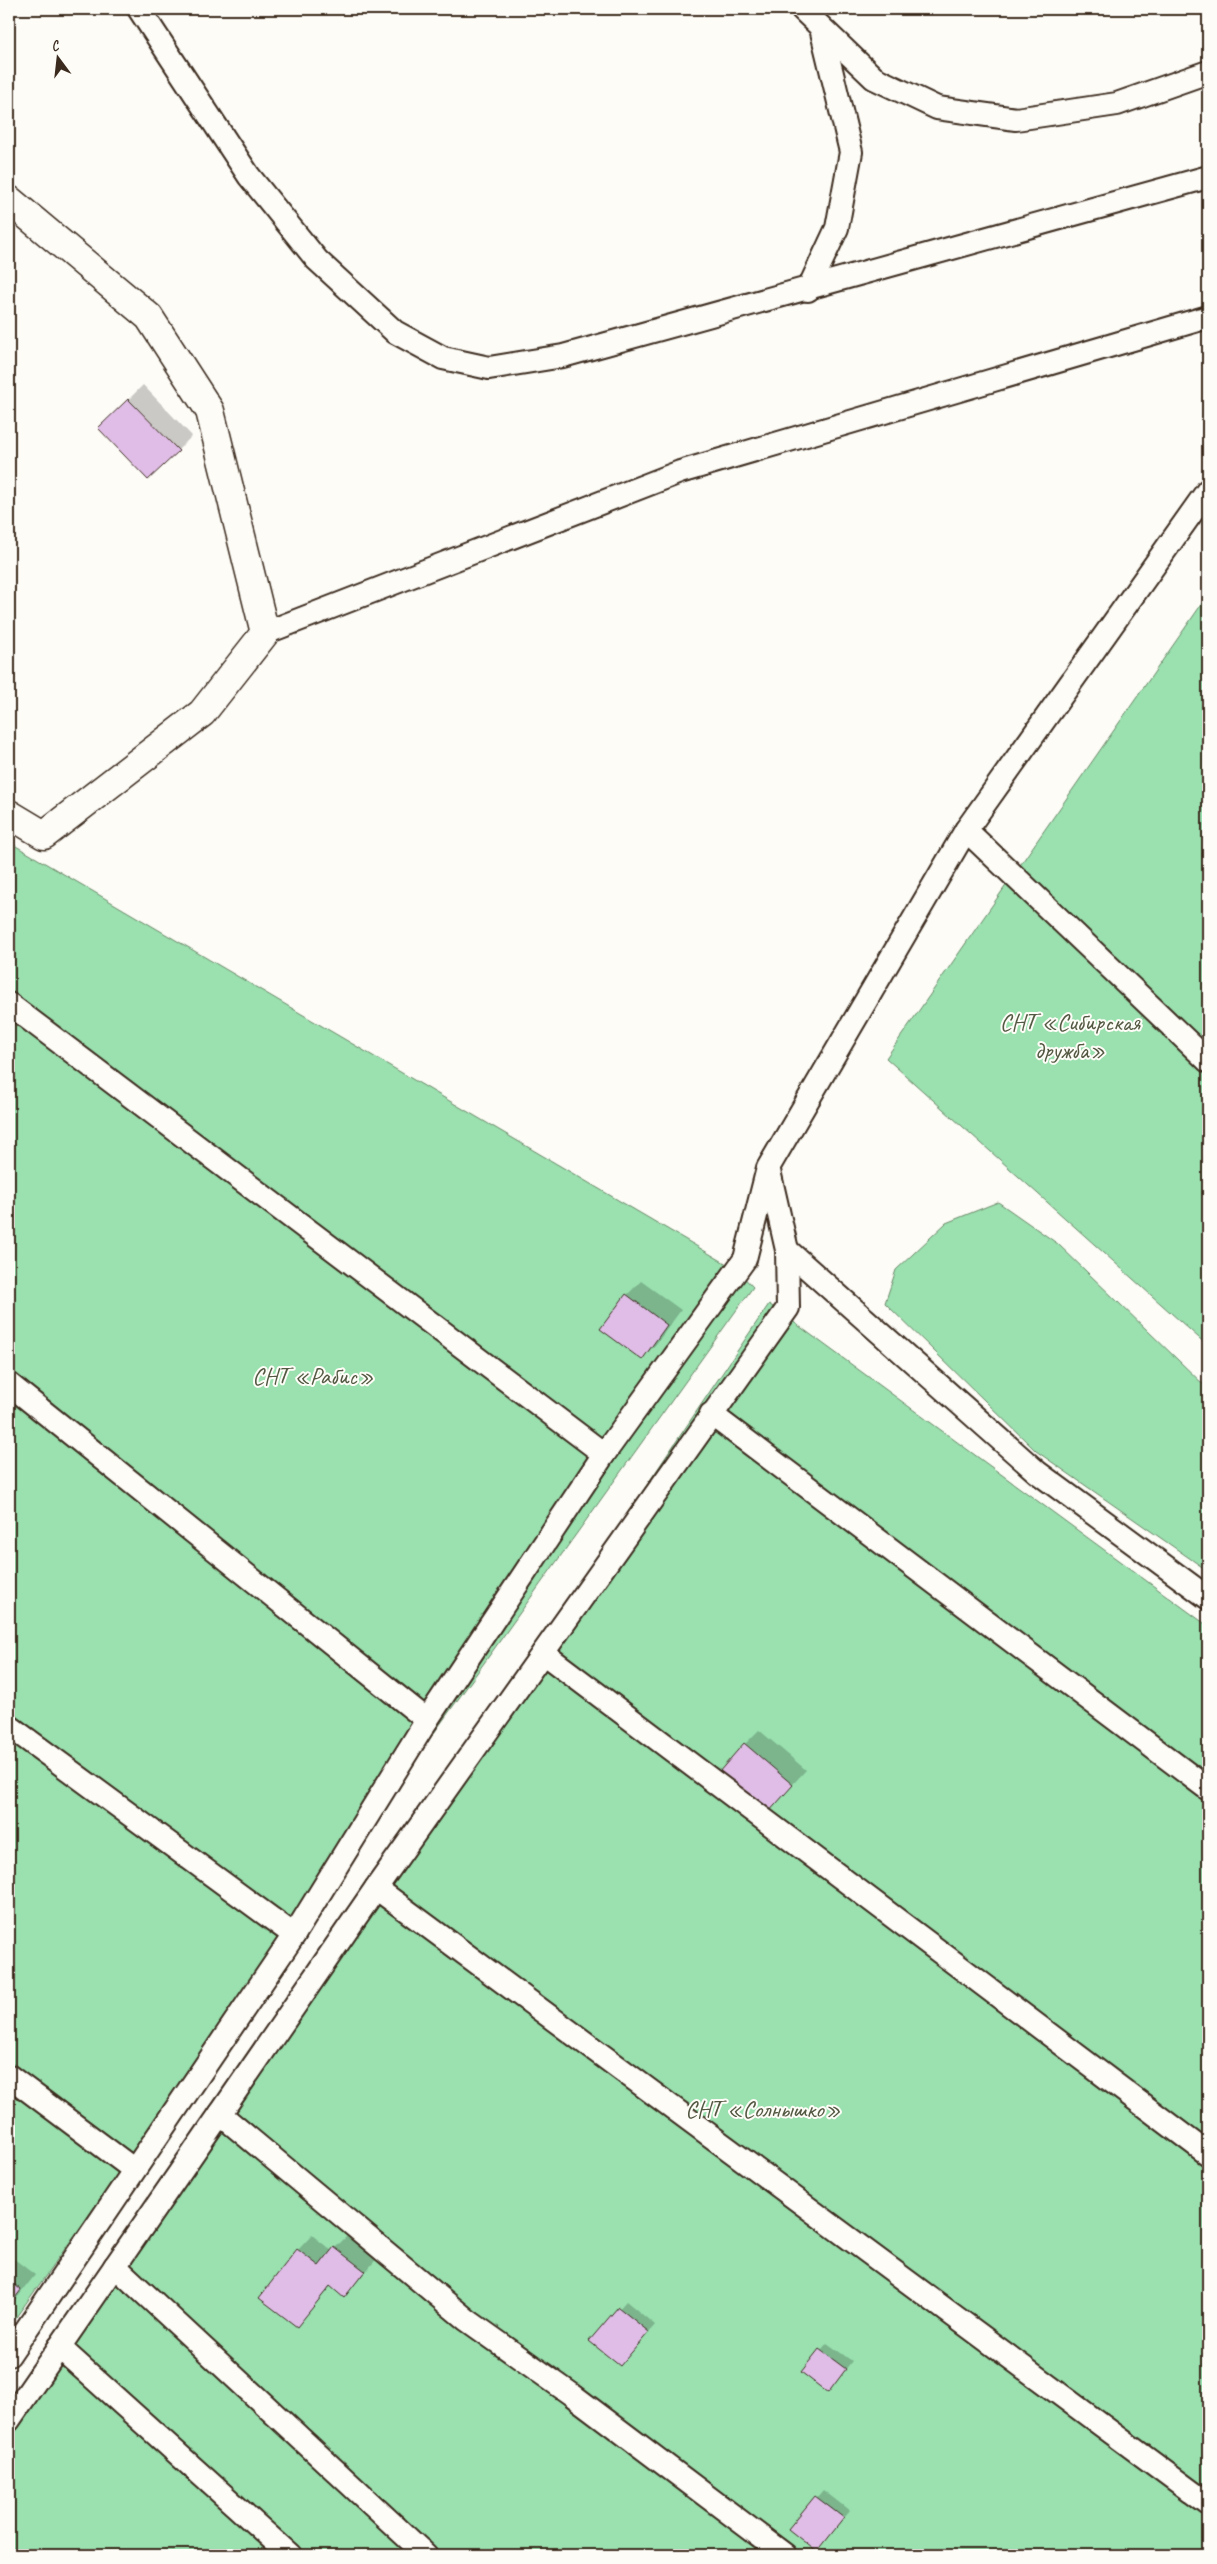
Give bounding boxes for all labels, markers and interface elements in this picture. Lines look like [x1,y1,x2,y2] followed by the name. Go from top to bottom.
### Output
[32,32,82,82] north arrow
[49,36,62,55] text: С
[1000,1007,1142,1065] park label: СНТ «Сибирская дружба»
[252,1361,374,1391] park label: СНТ «Рабис»
[685,2094,841,2124] park label: СНТ «Солнышко»

